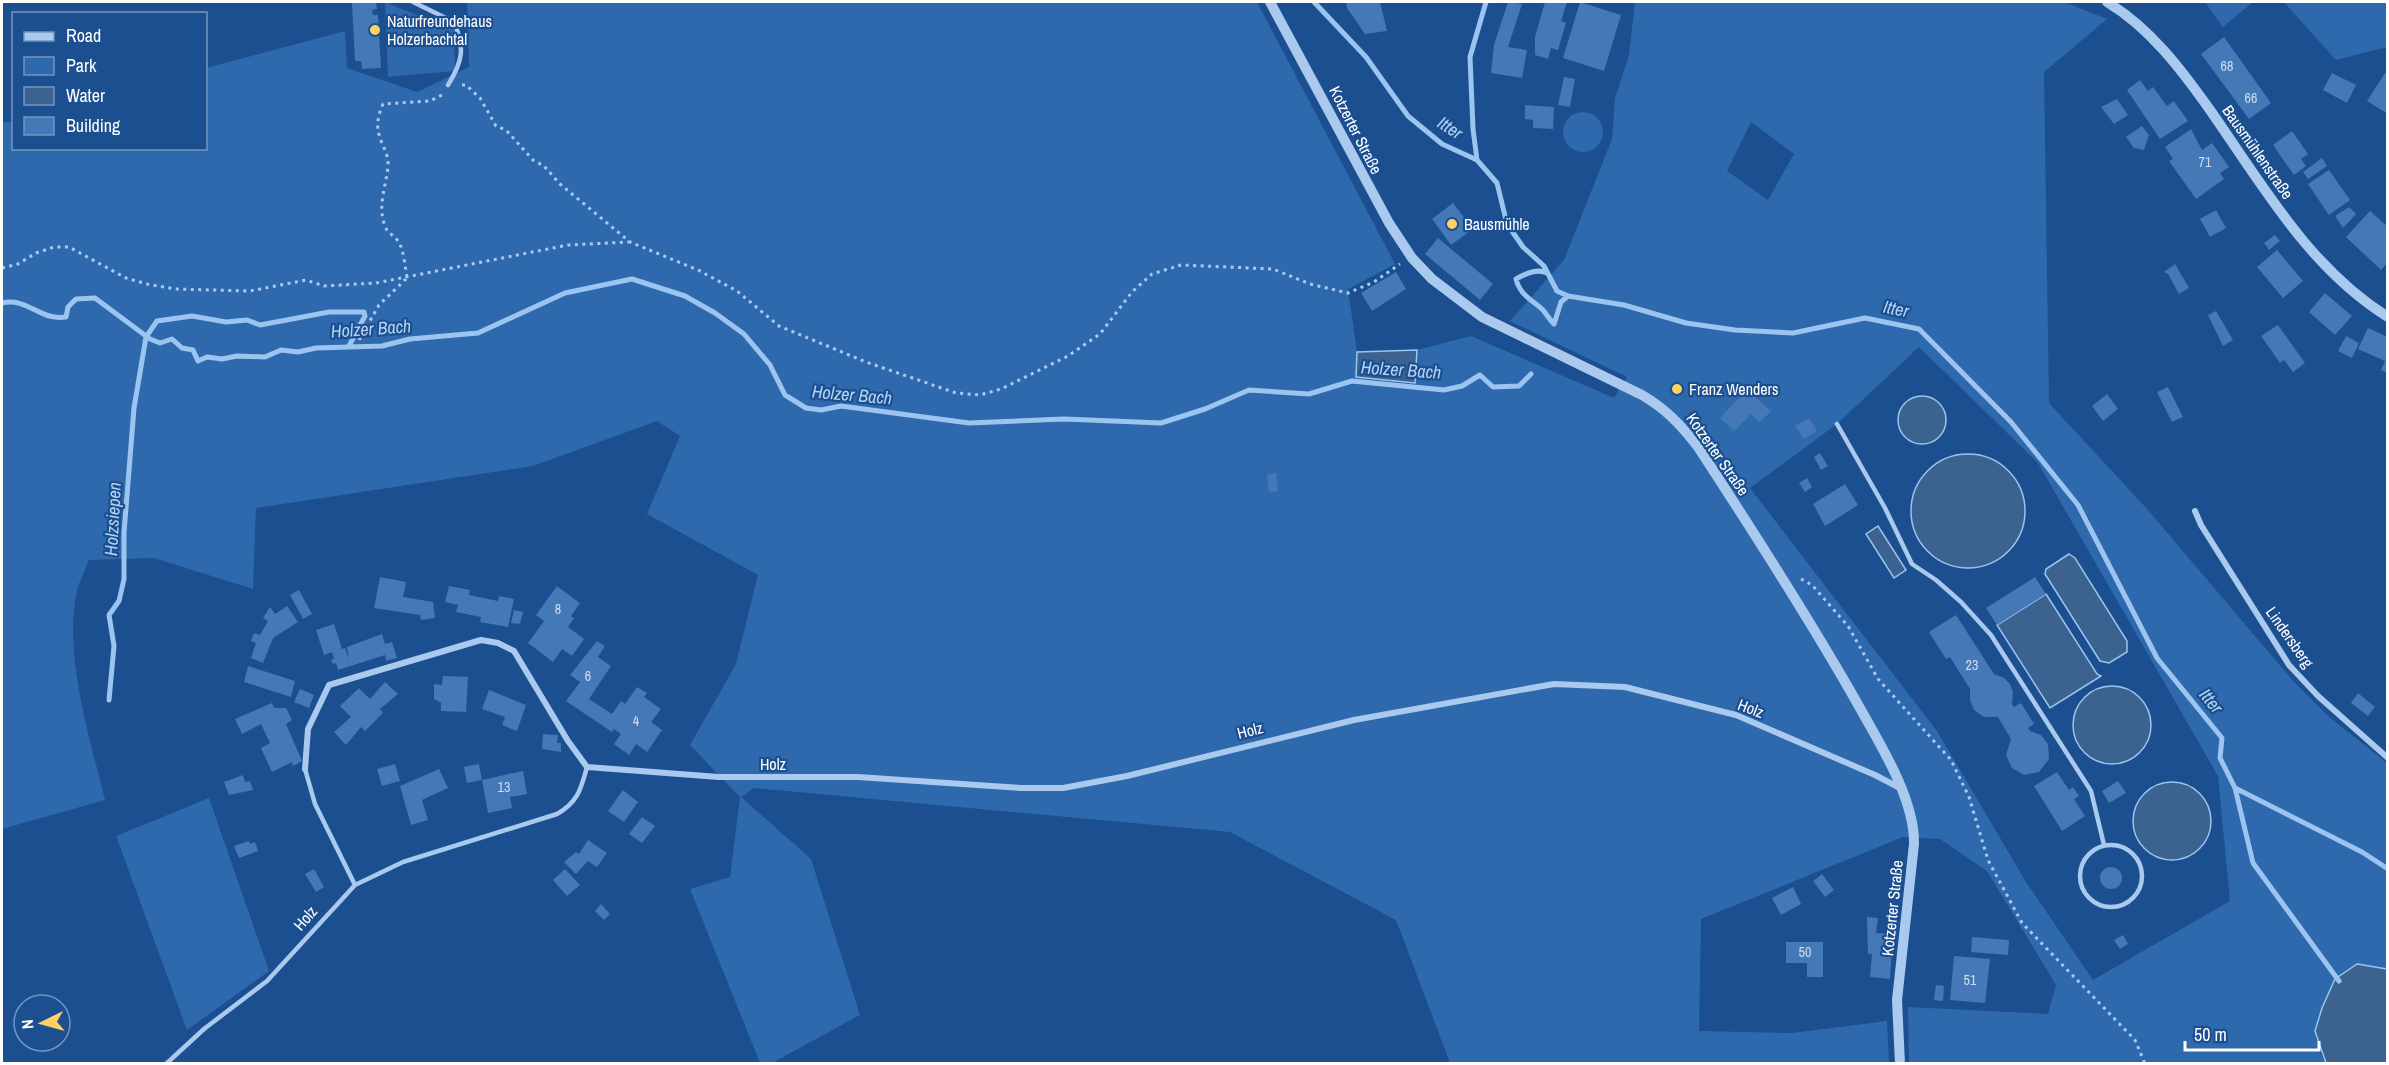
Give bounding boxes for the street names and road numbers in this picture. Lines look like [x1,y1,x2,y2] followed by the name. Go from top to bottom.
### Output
[1324,82,1388,178] street label: Kotzerter Straße
[2217,101,2299,203] street label: Bausmühlenstraße
[1681,408,1755,500] street label: Kotzerter Straße
[2261,602,2319,673] street label: Lindersberg
[1735,693,1768,723] street label: Holz
[1235,716,1266,744] street label: Holz
[760,753,787,775] street label: Holz
[1876,859,1908,957] street label: Kotzerter Straße
[288,901,322,935] street label: Holz

